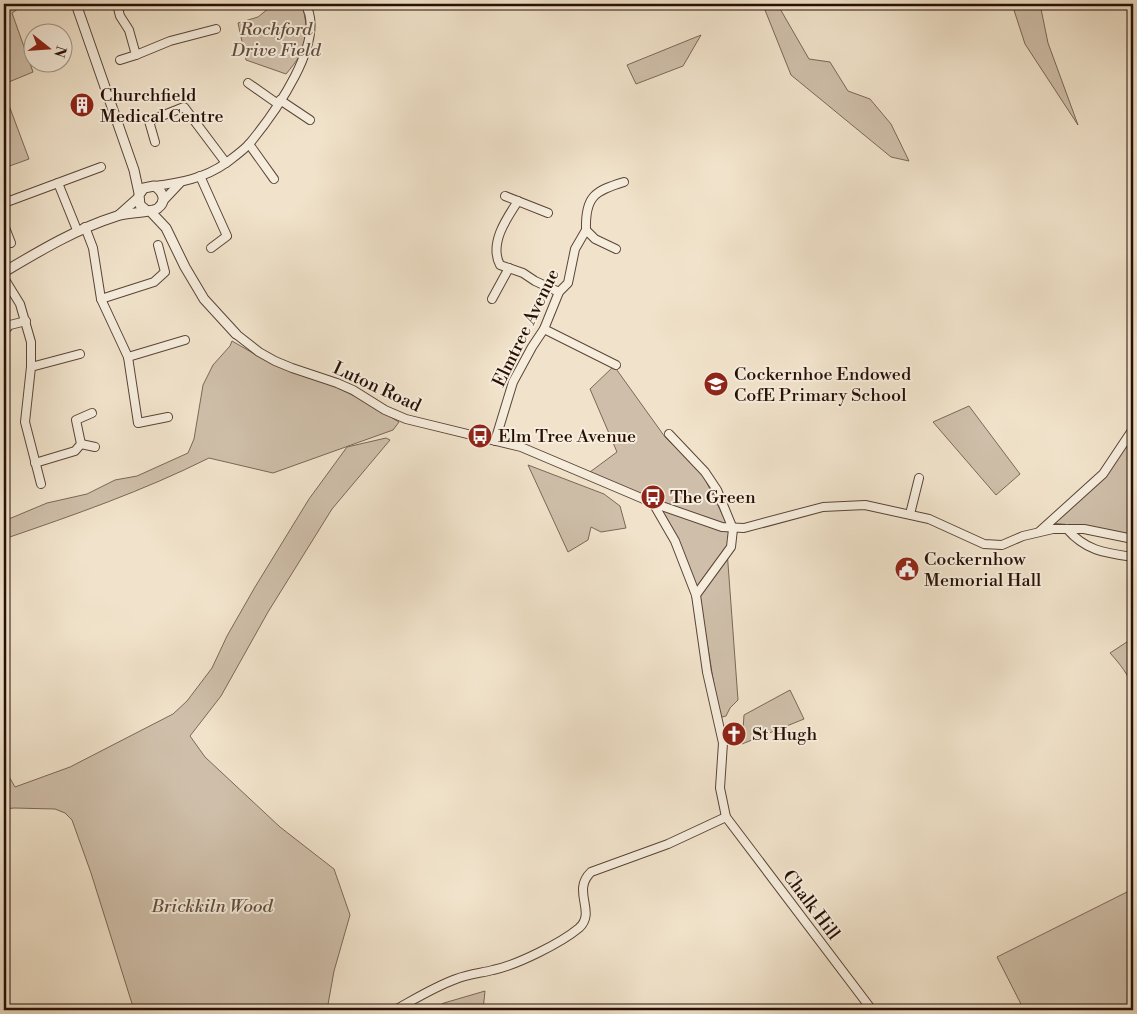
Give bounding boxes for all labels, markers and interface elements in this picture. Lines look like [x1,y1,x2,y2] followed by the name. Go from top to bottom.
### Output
[230,18,322,62] park label: Rochford Drive Field
[22,22,72,72] north arrow
[49,44,70,59] text: N
[100,84,224,128] place label: Churchfield Medical Centre
[69,92,95,118] building icon: Churchfield Medical Centre
[487,265,565,391] street label: Elmtree Avenue
[329,357,425,418] street label: Luton Road
[734,363,912,407] place label: Cockernhoe Endowed CofE Primary School
[703,371,729,397] school or university icon: Cockernhoe Endowed CofE Primary School
[467,423,493,449] bus stop icon: Elm Tree Avenue
[498,425,636,448] place label: Elm Tree Avenue
[640,484,666,510] bus stop icon: The Green
[670,486,756,509] place label: The Green
[924,548,1042,592] place label: Cockernhow Memorial Hall
[894,556,920,582] public building icon: Cockernhow Memorial Hall
[721,721,747,747] church icon: St Hugh
[752,723,817,746] place label: St Hugh
[777,865,845,945] street label: Chalk Hill
[151,895,273,918] park label: Brickkiln Wood

